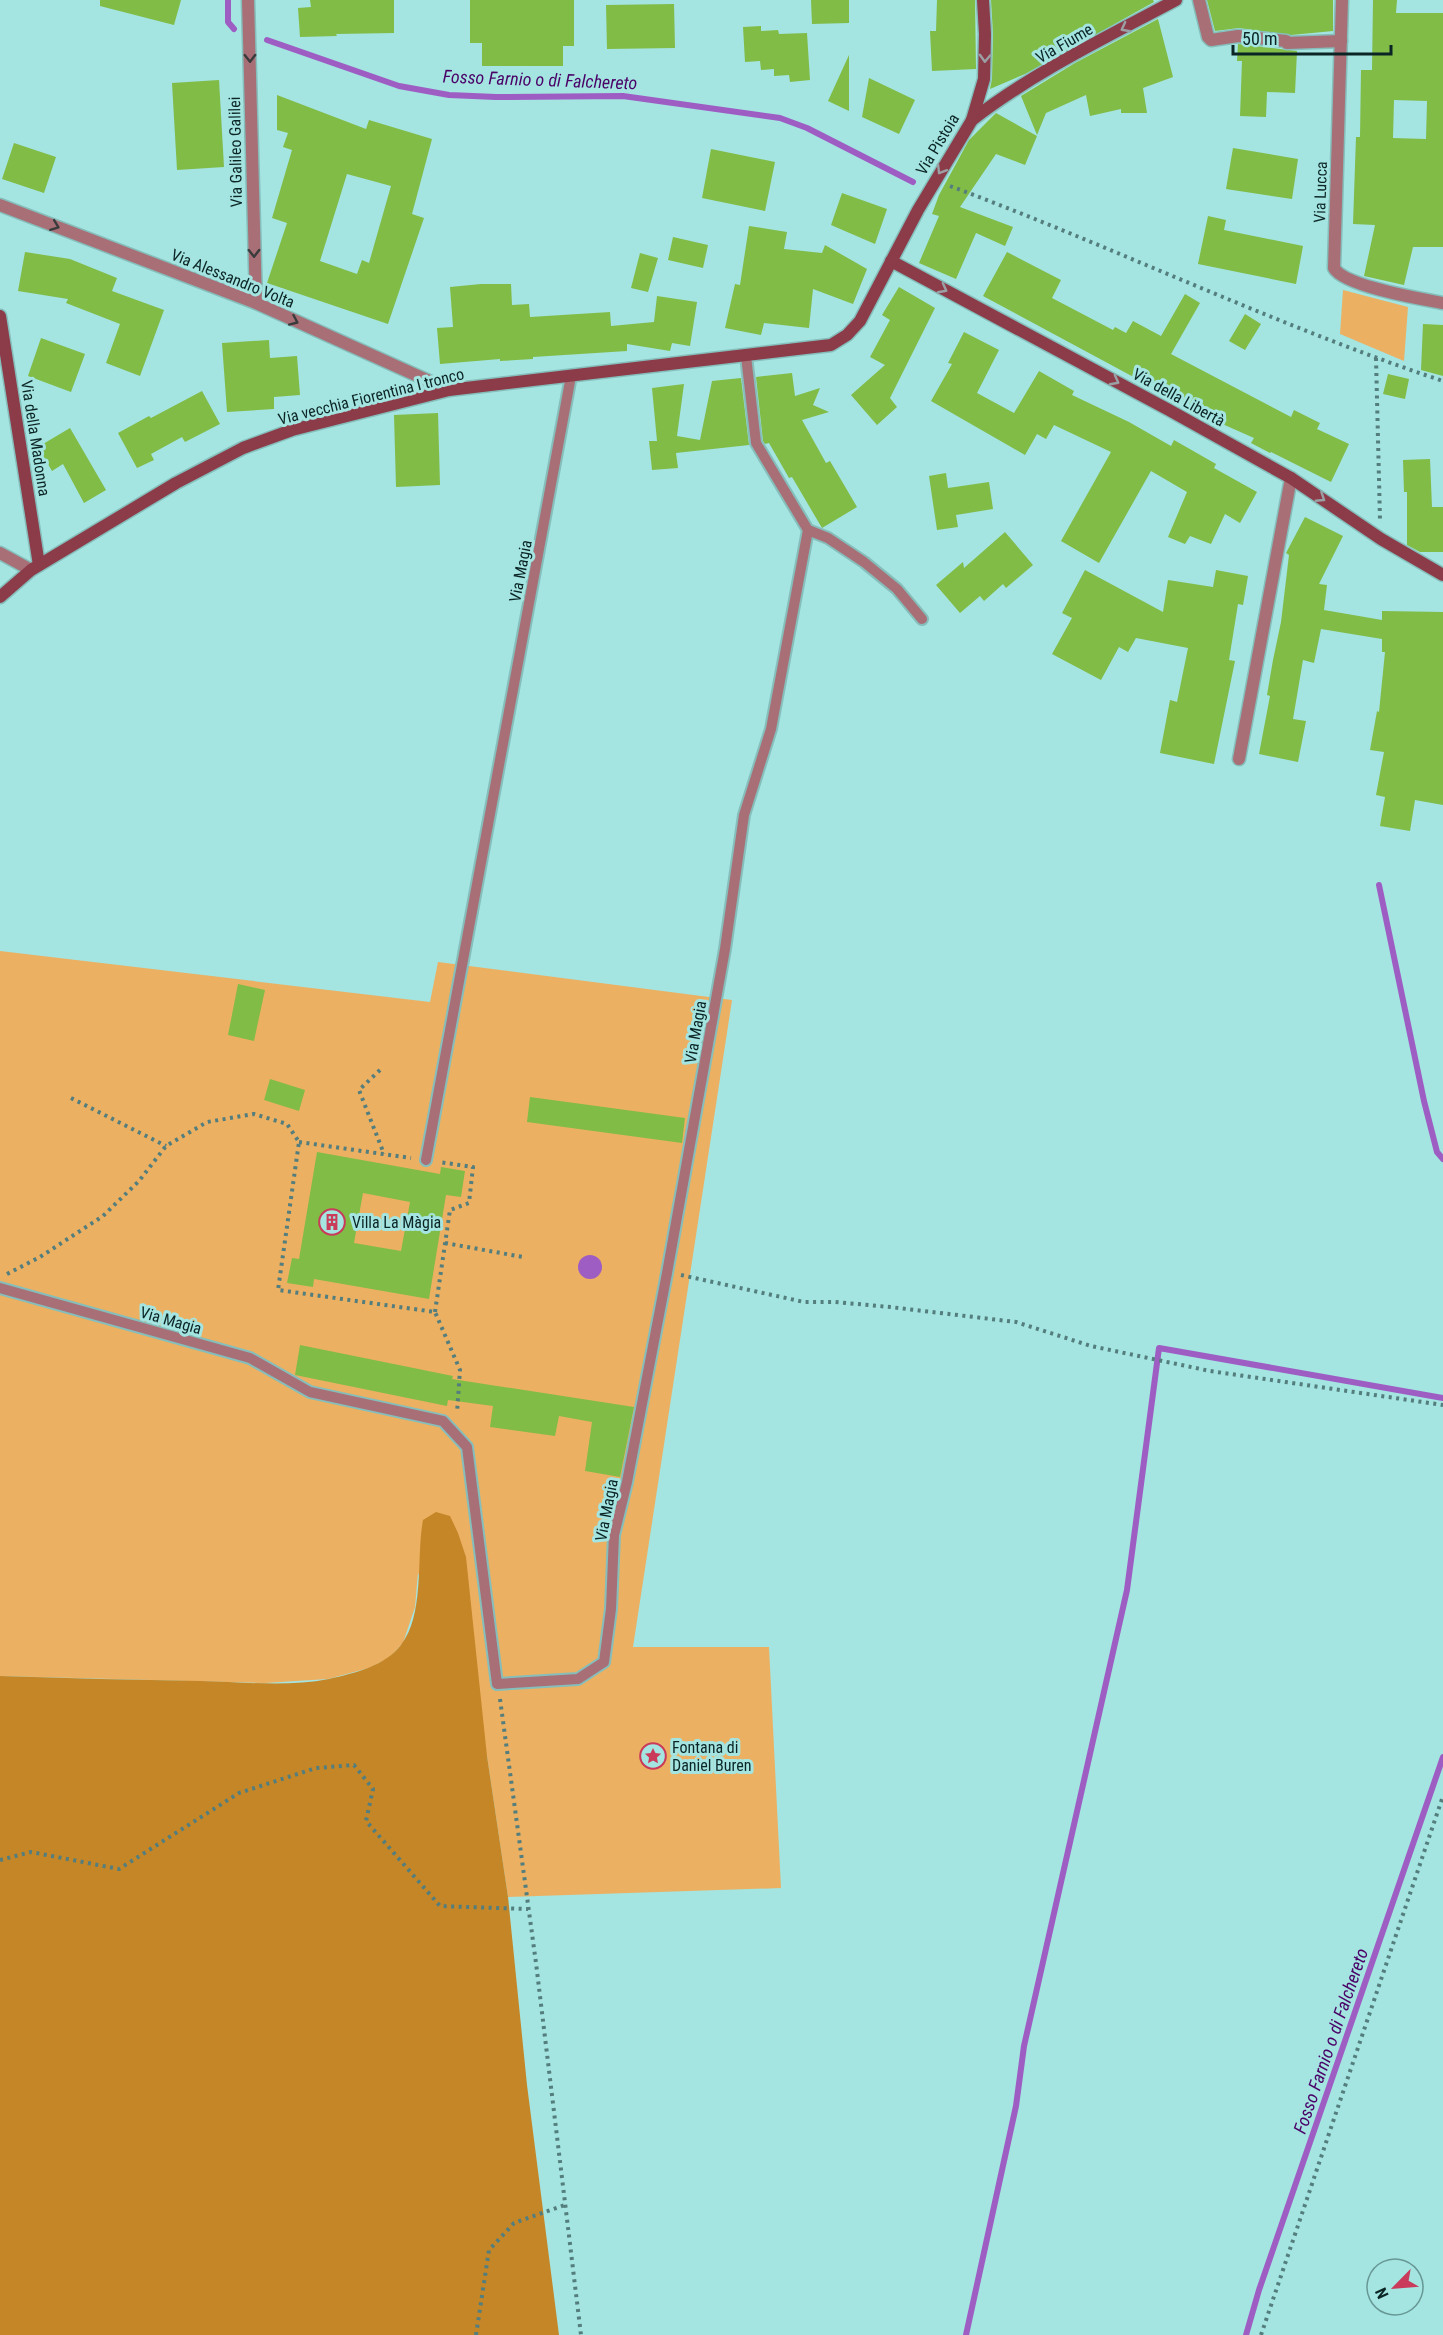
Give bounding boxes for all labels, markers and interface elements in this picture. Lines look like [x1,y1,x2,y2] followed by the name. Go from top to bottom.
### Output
[1233,18,1390,56] scale bar
[1032,20,1096,67] street label: Via Fiume
[1121,21,1131,32] one-way arrow
[1242,28,1277,49] text: 50 m
[243,54,256,63] one-way arrow
[978,54,991,63] one-way arrow
[442,66,638,93] water label: Fosso Farnio o di Falchereto
[225,97,246,207] street label: Via Galileo Galilei
[912,110,963,178] street label: Via Pistoia
[1310,161,1331,223] street label: Via Lucca
[937,164,949,174] one-way arrow
[48,219,59,231] one-way arrow
[168,245,297,312] street label: Via Alessandro Volta
[248,249,261,258] one-way arrow
[936,282,947,293] one-way arrow
[288,313,299,325] one-way arrow
[276,364,466,429] street label: Via vecchia Fiorentina I tronco
[1129,364,1228,431] street label: Via della Libertà
[1108,374,1119,385] one-way arrow
[17,379,54,497] street label: Via della Madonna
[1315,490,1325,502] one-way arrow
[505,538,536,604] street label: Via Magia
[681,999,710,1065] street label: Via Magia
[317,1207,347,1237] building icon: Villa La Màgia
[352,1213,441,1232] place label: Villa La Màgia
[138,1303,204,1338] street label: Via Magia
[591,1477,622,1543] street label: Via Magia
[672,1738,752,1775] place label: Fontana di Daniel Buren
[638,1741,668,1771] place icon: Fontana di Daniel Buren
[1289,1945,1372,2136] water label: Fosso Farnio o di Falchereto
[1365,2257,1425,2317] north arrow
[1371,2285,1393,2302] text: N

